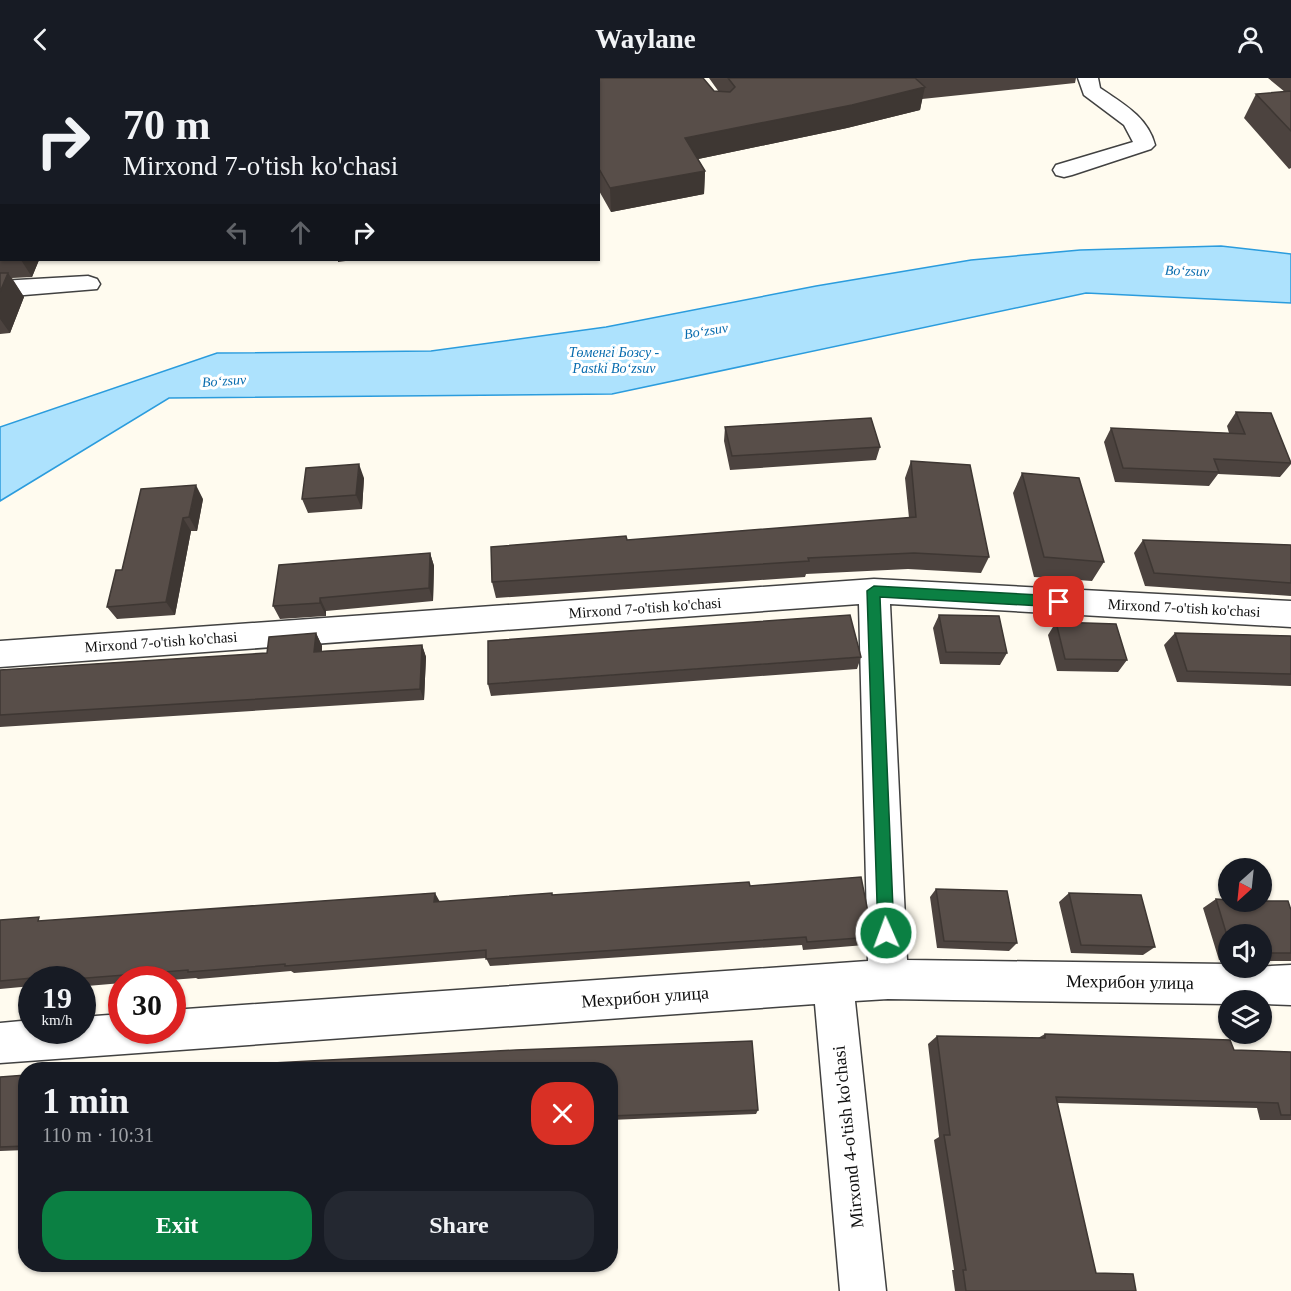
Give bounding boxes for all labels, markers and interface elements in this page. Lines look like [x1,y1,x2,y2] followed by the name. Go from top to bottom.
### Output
[24,23,57,56] icon: back
[1234,23,1267,56] icon: person
[595,24,696,54] text: Waylane
[24,102,102,180] icon: right
[123,102,211,148] text: 70 m
[123,151,398,181] text: Mirxond 7-o'tish ko'chasi
[221,216,254,249] icon: left
[284,216,317,249] icon: ahead
[347,216,380,249] icon: right
[1165,263,1210,279] water label: Boʻzsuv
[683,320,730,342] water label: Boʻzsuv
[569,345,660,376] water label: Төменгі Бозсу - Pastki Boʻzsuv
[201,372,247,390] water label: Boʻzsuv
[1033,576,1084,627] pin
[1042,585,1075,618] icon: arrive
[568,595,722,621] street label: Mirxond 7-o'tish ko'chasi
[1107,596,1261,620] street label: Mirxond 7-o'tish ko'chasi
[84,629,238,655] street label: Mirxond 7-o'tish ko'chasi
[1218,858,1272,912] north arrow
[1218,858,1272,1044] map controls
[854,901,918,965] position arrow
[1218,924,1272,978] button: sound
[108,966,186,1044] speed limit sign: 30
[1066,971,1194,993] street label: Мехрибон улица
[42,981,72,1014] text: 19
[581,983,709,1011] street label: Мехрибон улица
[1218,990,1272,1044] button: layers
[42,1012,72,1028] text: km/h
[828,1045,868,1229] street label: Mirxond 4-o'tish ko'chasi
[42,1081,129,1121] text: 1 min
[531,1082,594,1145] button: close
[42,1124,154,1146] text: 110 m · 10:31
[42,1191,312,1260] button: Exit
[324,1191,594,1260] button: Share

